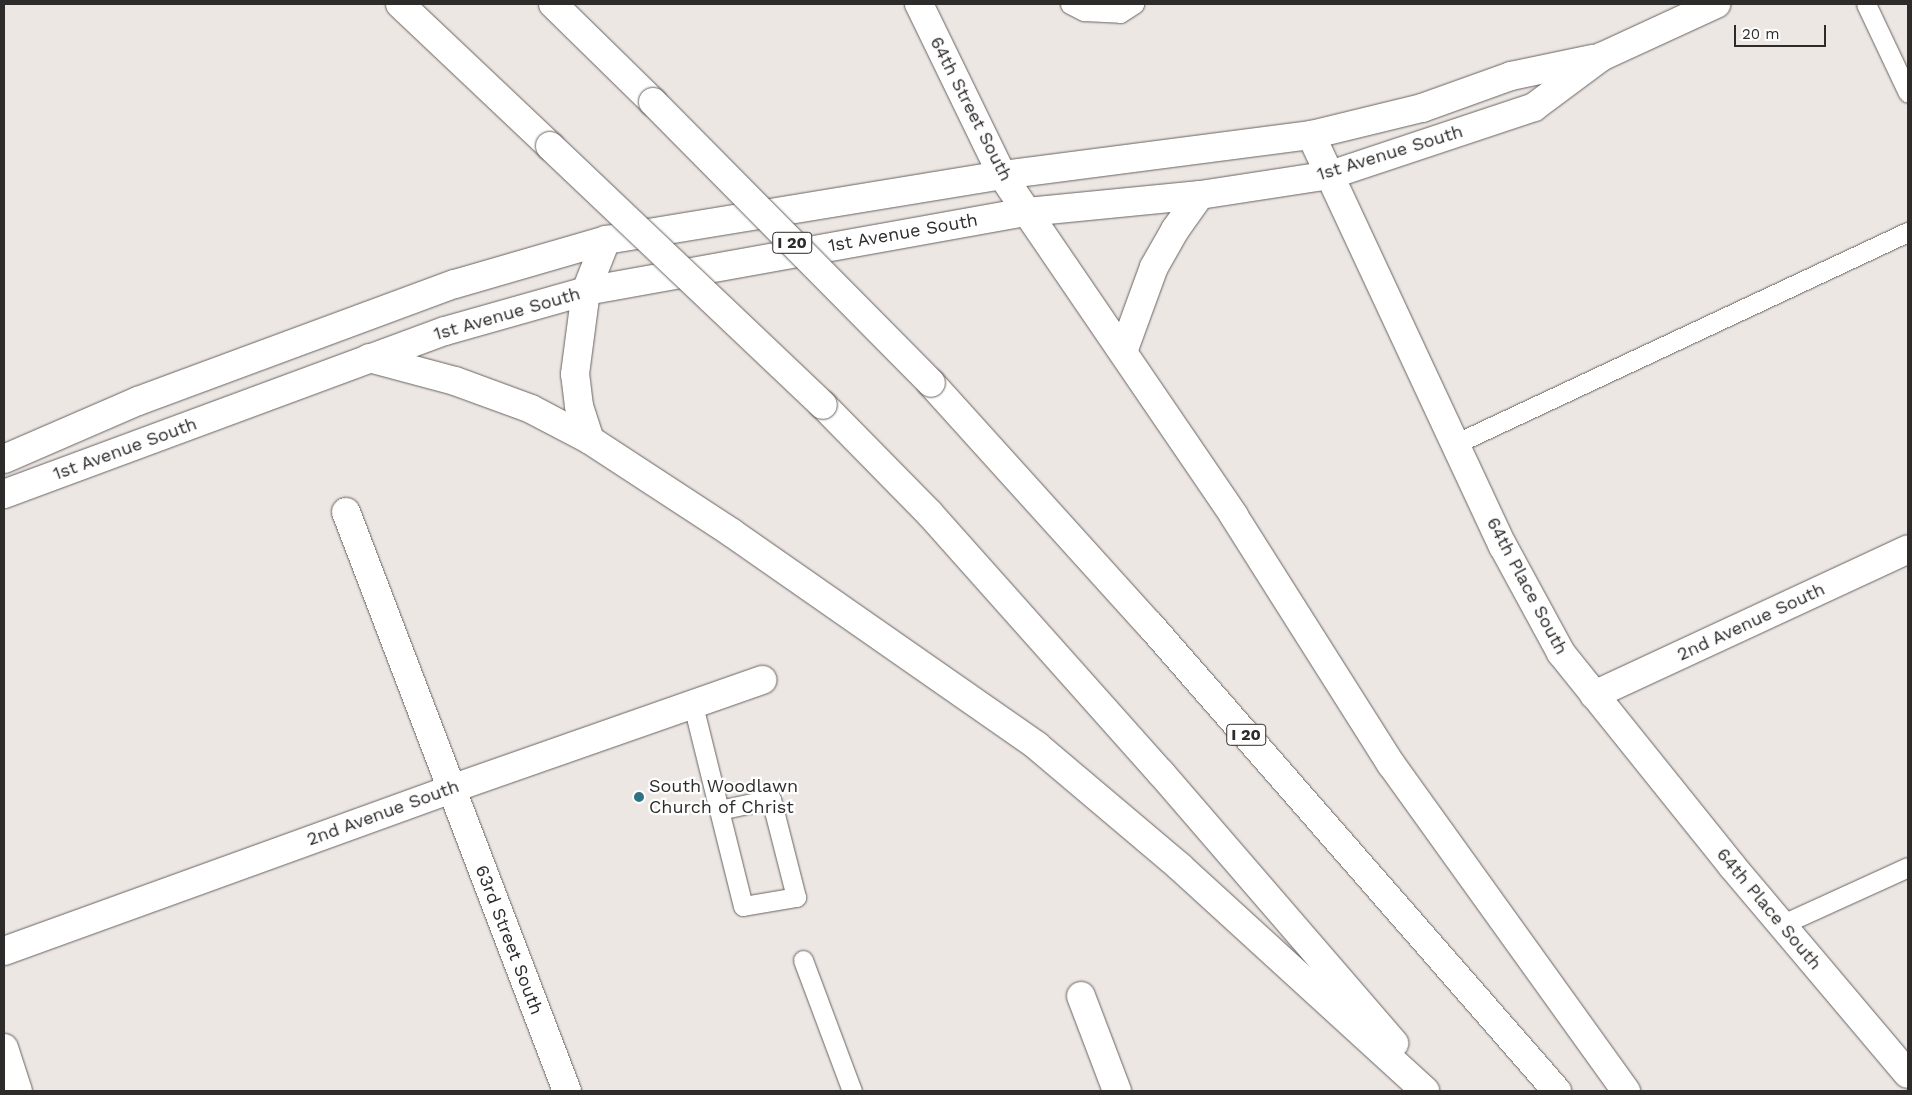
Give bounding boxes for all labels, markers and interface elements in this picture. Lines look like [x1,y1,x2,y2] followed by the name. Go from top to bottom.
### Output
[1737,15,1830,47] scale bar
[1742,25,1780,43] text: 20 m
[925,33,1017,185] street label: 64th Street South
[1314,120,1466,186] street label: 1st Avenue South
[826,209,980,257] street label: 1st Avenue South
[772,230,812,256] road number: I 20
[431,283,583,345] street label: 1st Avenue South
[50,413,200,485] street label: 1st Avenue South
[1482,514,1572,658] street label: 64th Place South
[1673,578,1829,666] street label: 2nd Avenue South
[1226,722,1266,748] road number: I 20
[304,775,462,851] street label: 2nd Avenue South
[649,776,799,819] place label: South Woodlawn Church of Christ
[633,791,645,803] marker: South Woodlawn Church of Christ
[1712,844,1826,974] street label: 64th Place South
[471,862,547,1018] street label: 63rd Street South

